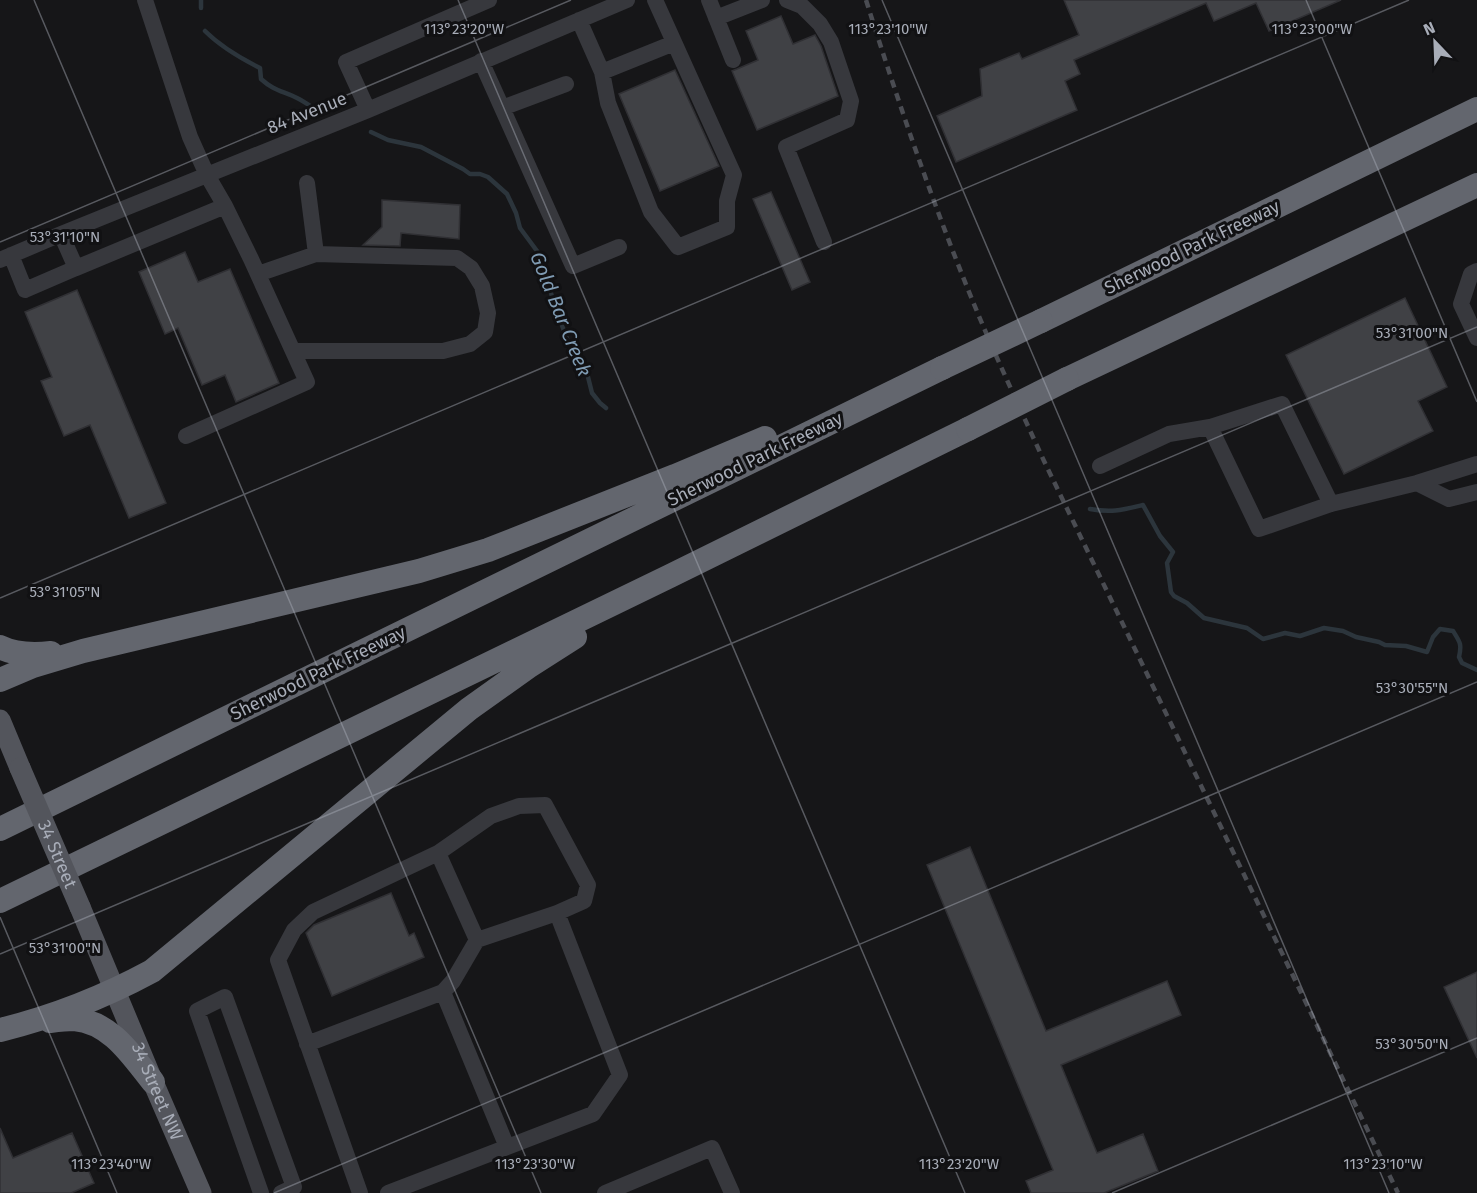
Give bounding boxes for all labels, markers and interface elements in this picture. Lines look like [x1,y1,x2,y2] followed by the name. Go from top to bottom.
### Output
[1405,12,1465,72] north arrow
[1421,18,1438,39] text: N
[424,20,505,38] text: 113°23'20"W
[848,20,928,38] text: 113°23'10"W
[1271,20,1353,38] text: 113°23'00"W
[264,87,350,139] street label: 84 Avenue
[1101,195,1283,299] street label: Sherwood Park Freeway
[30,228,100,246] text: 53°31'10"N
[525,248,597,380] water label: Gold Bar Creek
[1376,324,1448,342] text: 53°31'00"N
[664,407,846,511] street label: Sherwood Park Freeway
[29,583,101,601] text: 53°31'05"N
[227,621,409,725] street label: Sherwood Park Freeway
[1376,679,1448,697] text: 53°30'55"N
[33,817,82,892] street label: 34 Street
[29,939,101,957] text: 53°31'00"N
[1375,1035,1449,1053] text: 53°30'50"N
[127,1039,188,1144] street label: 34 Street NW
[71,1155,152,1173] text: 113°23'40"W
[495,1155,576,1173] text: 113°23'30"W
[919,1155,1000,1173] text: 113°23'20"W
[1343,1155,1423,1173] text: 113°23'10"W

